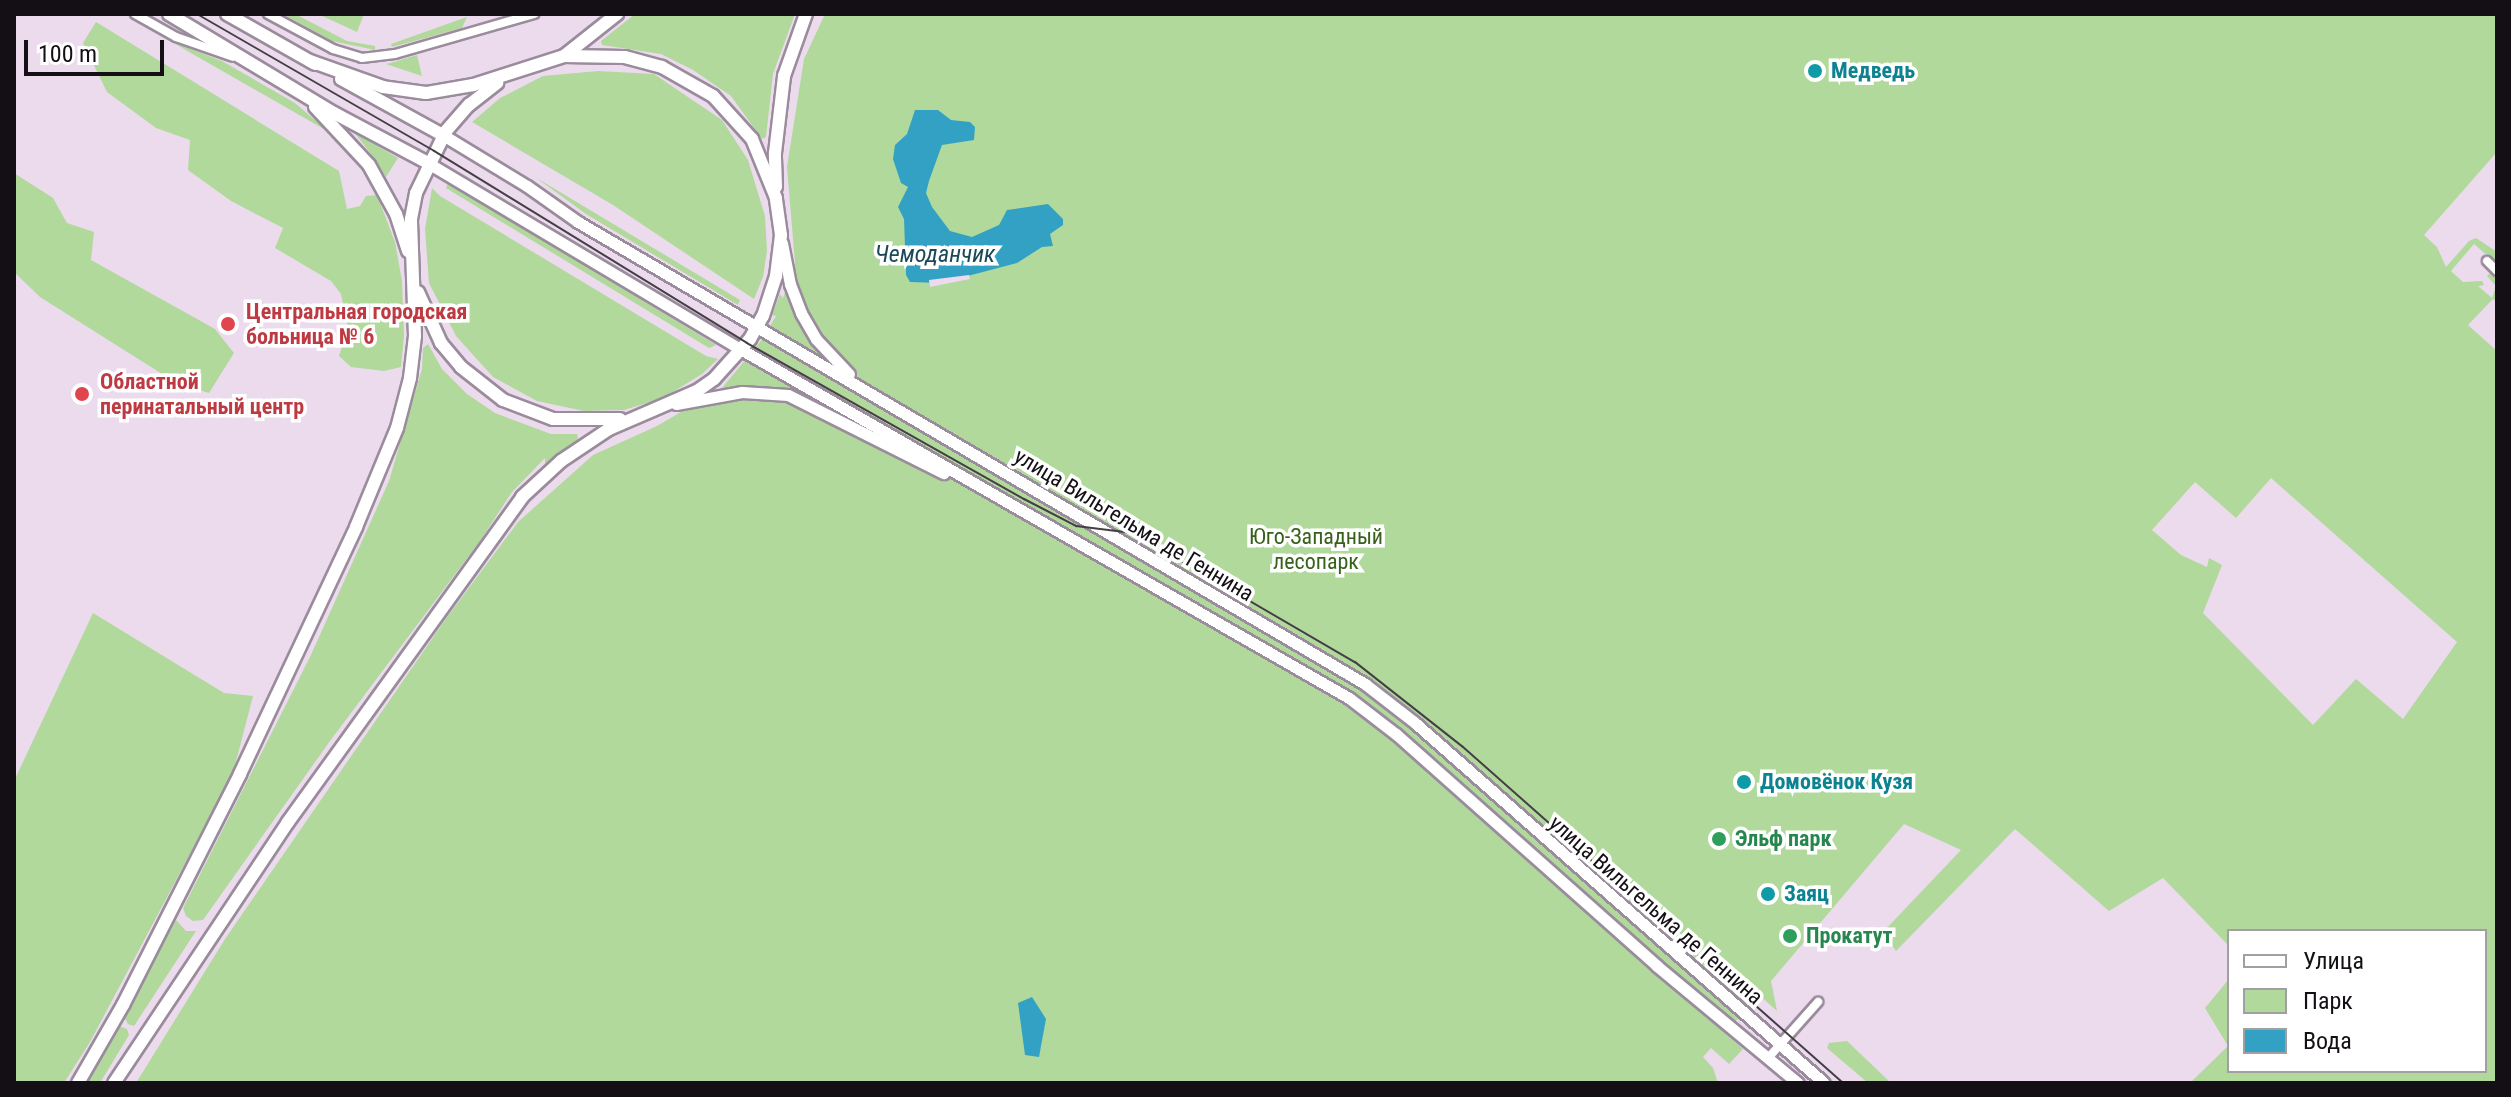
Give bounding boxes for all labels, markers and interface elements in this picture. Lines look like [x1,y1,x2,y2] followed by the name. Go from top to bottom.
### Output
[28,24,168,74] scale bar
[38,40,97,68] text: 100 m
[1831,58,1915,84] place label: Медведь
[1806,62,1824,80] marker: Медведь
[875,241,995,269] water label: Чемоданчик
[246,298,467,350] place label: Центральная городская больница № 6
[217,313,239,335] marker: Центральная городская больница № 6
[100,368,304,420] place label: Областной перинатальный центр
[71,383,93,405] marker: Областной перинатальный центр
[1010,443,1258,607] street label: улица Вильгельма де Геннина
[1249,523,1383,574] park label: Юго-Западный лесопарк
[1760,769,1913,795] place label: Домовёнок Кузя
[1735,773,1753,791] marker: Домовёнок Кузя
[1544,810,1768,1010] street label: улица Вильгельма де Геннина
[1735,826,1831,852] place label: Эльф парк
[1710,830,1728,848] marker: Эльф парк
[1784,881,1829,907] place label: Заяц
[1759,885,1777,903] marker: Заяц
[1806,923,1893,949] place label: Прокатут
[1781,927,1799,945] marker: Прокатут
[2227,929,2487,1073] legend
[2303,947,2364,975] text: Улица
[2303,987,2353,1015] text: Парк
[2303,1027,2352,1055] text: Вода

